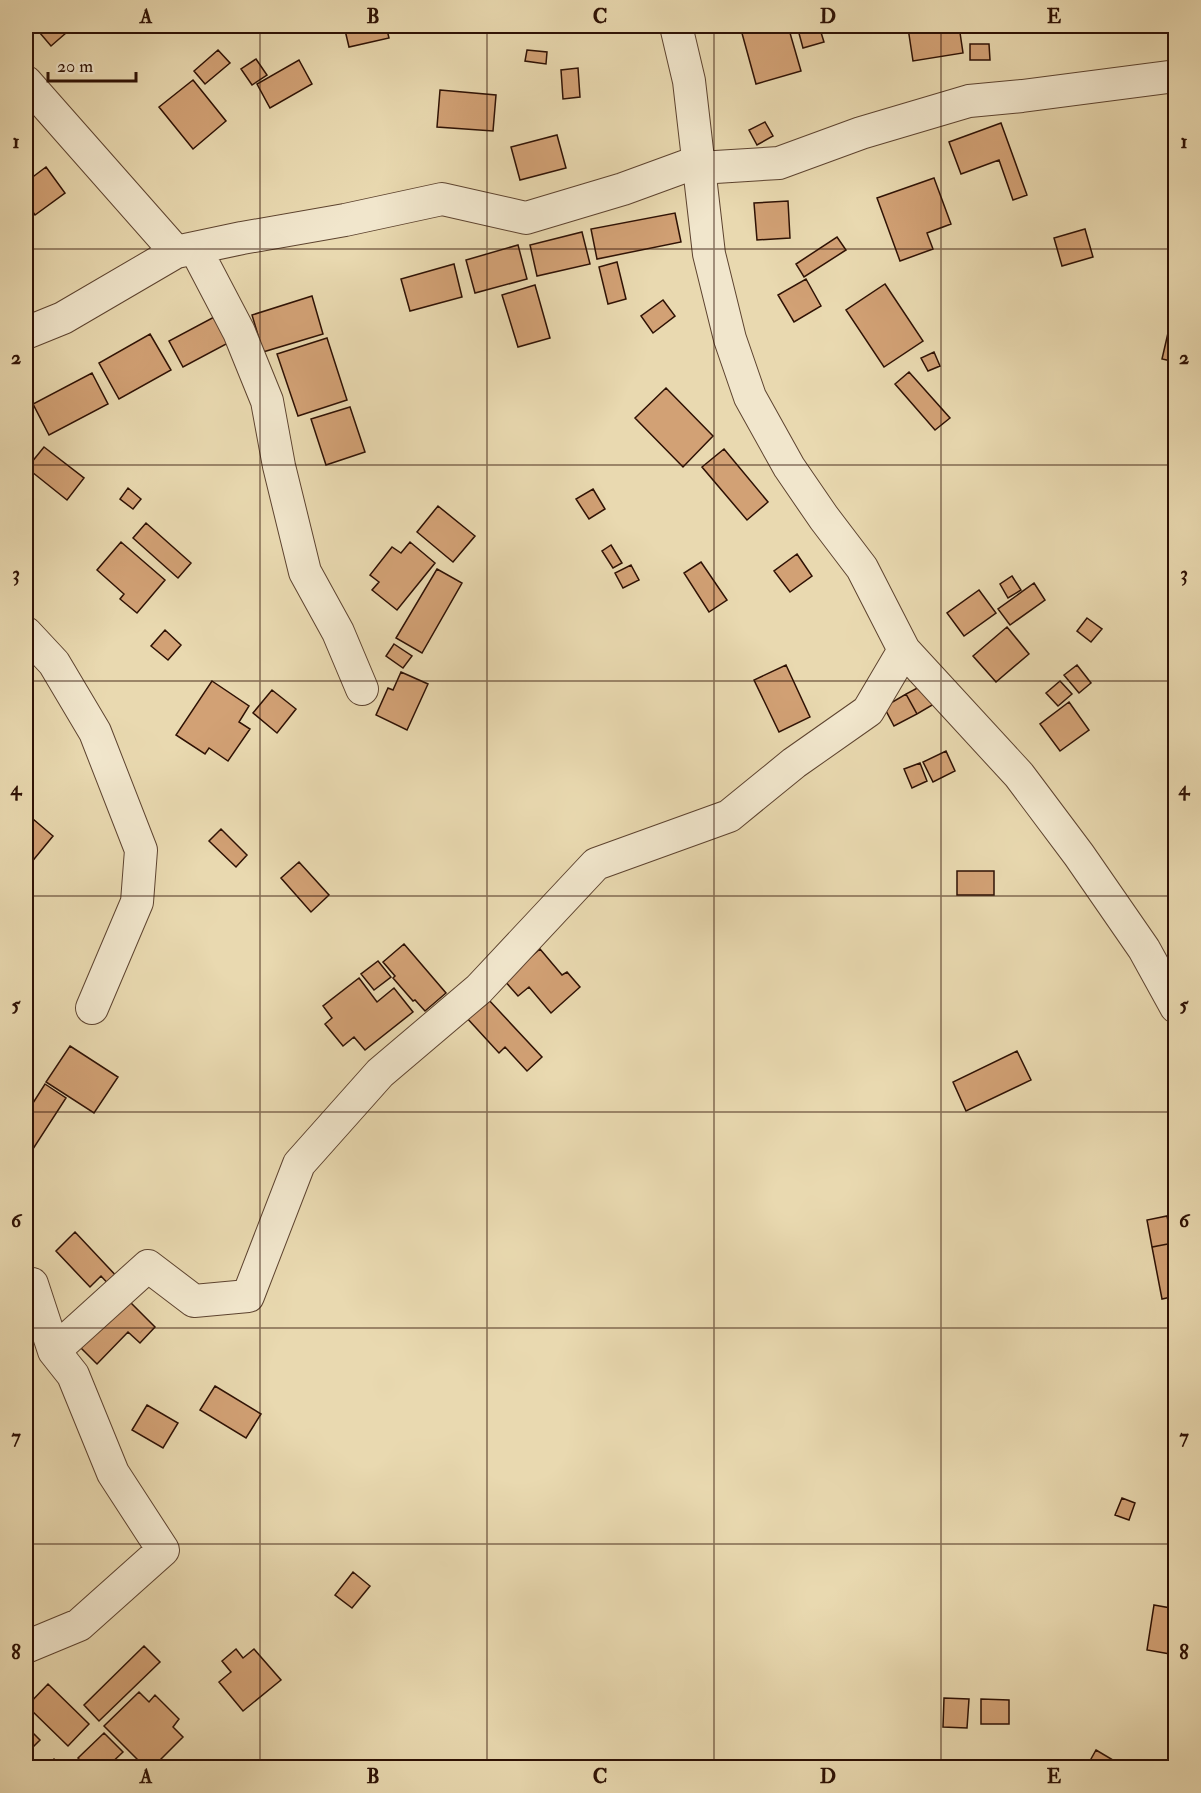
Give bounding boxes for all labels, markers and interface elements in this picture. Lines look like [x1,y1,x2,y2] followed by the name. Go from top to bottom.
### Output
[139,4,153,29] text: A
[366,4,380,29] text: B
[593,4,607,29] text: C
[820,4,836,29] text: D
[1047,4,1062,29] text: E
[48,45,136,83] scale bar
[57,55,93,78] text: 20 m
[12,129,20,154] text: 1
[1180,129,1188,154] text: 1
[11,345,21,370] text: 2
[1179,345,1189,370] text: 2
[12,561,20,586] text: 3
[1180,561,1188,586] text: 3
[10,776,23,801] text: 4
[1178,776,1191,801] text: 4
[12,992,22,1017] text: 5
[1180,992,1190,1017] text: 5
[11,1208,23,1233] text: 6
[1179,1208,1191,1233] text: 6
[11,1424,21,1449] text: 7
[1179,1424,1189,1449] text: 7
[11,1640,21,1665] text: 8
[1179,1640,1189,1665] text: 8
[139,1764,153,1789] text: A
[366,1764,380,1789] text: B
[593,1764,607,1789] text: C
[820,1764,836,1789] text: D
[1047,1764,1062,1789] text: E

